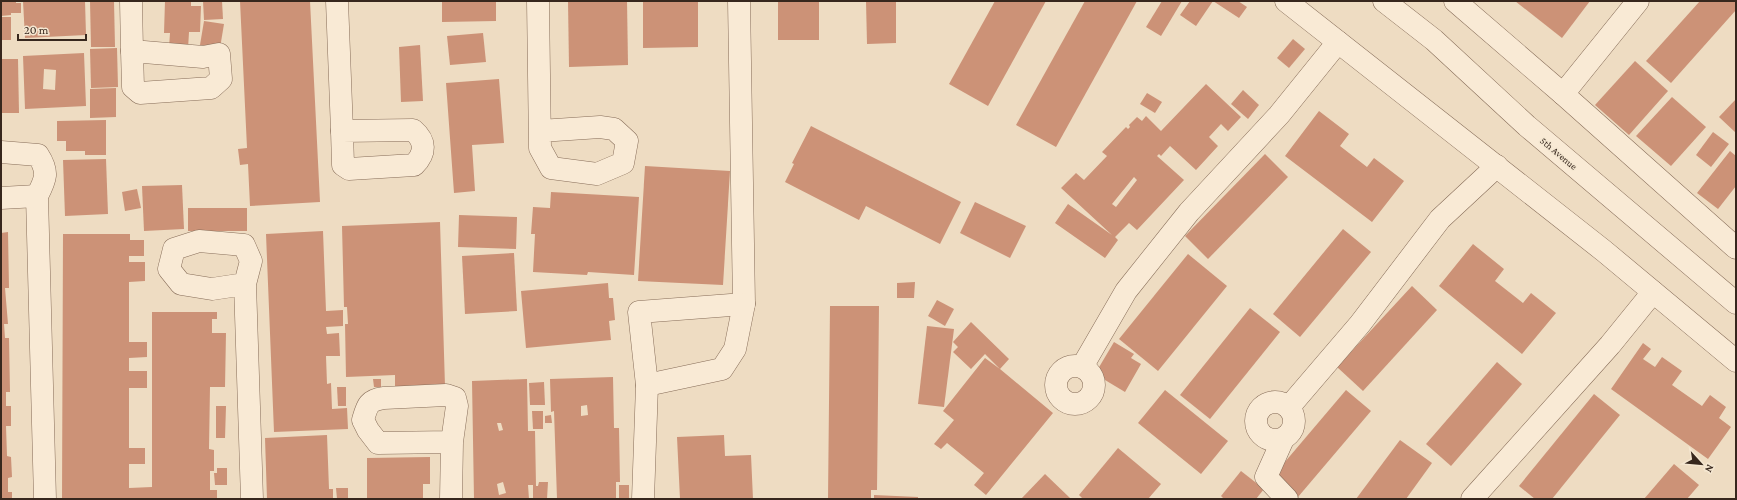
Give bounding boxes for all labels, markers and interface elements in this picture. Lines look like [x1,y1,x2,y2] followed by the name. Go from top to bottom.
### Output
[18,16,86,42] scale bar
[24,23,49,37] text: 20 m
[1538,135,1580,172] street label: 5th Avenue
[1681,444,1721,484] north arrow
[1703,462,1717,475] text: N

